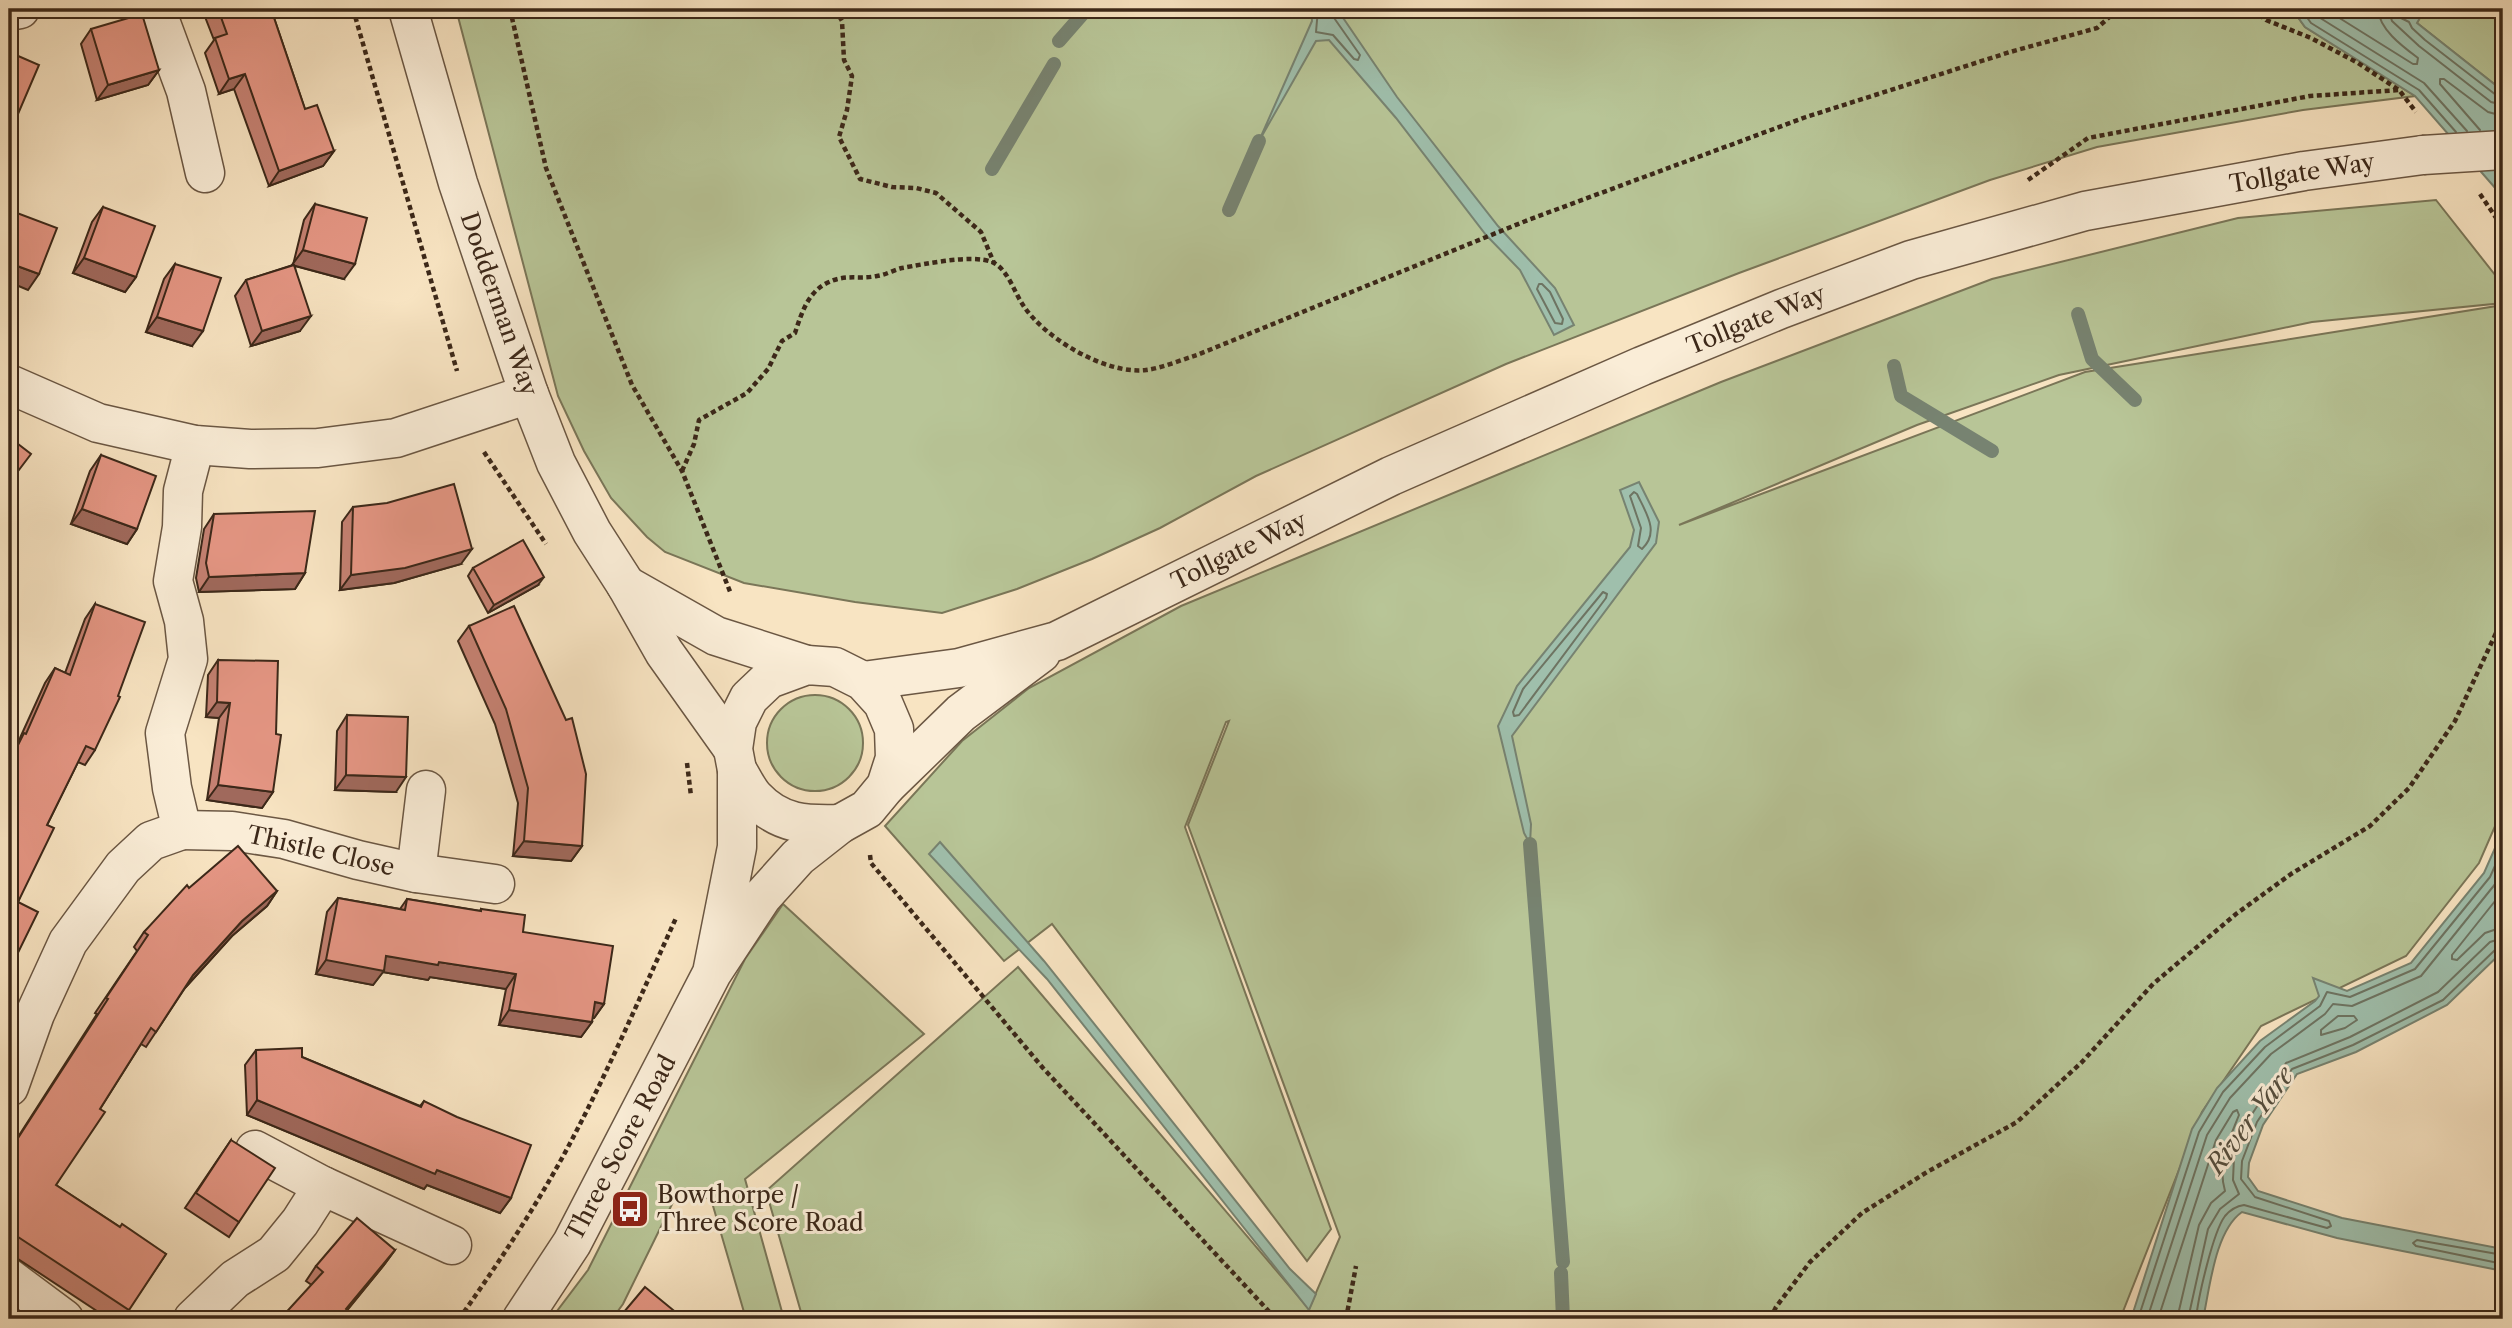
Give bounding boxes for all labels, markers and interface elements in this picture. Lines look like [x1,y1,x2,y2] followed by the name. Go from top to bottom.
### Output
[2227,147,2377,198] street label: Tollgate Way
[455,208,545,400] street label: Dodderman Way
[1682,278,1830,360] street label: Tollgate Way
[1166,505,1312,596] street label: Tollgate Way
[245,819,398,882] street label: Thistle Close
[559,1049,682,1246] street label: Three Score Road
[2198,1059,2302,1181] water label: River Yare
[657,1180,864,1237] place label: Bowthorpe / Three Score Road
[609,1188,651,1230] bus stop icon: Bowthorpe / Three Score Road

